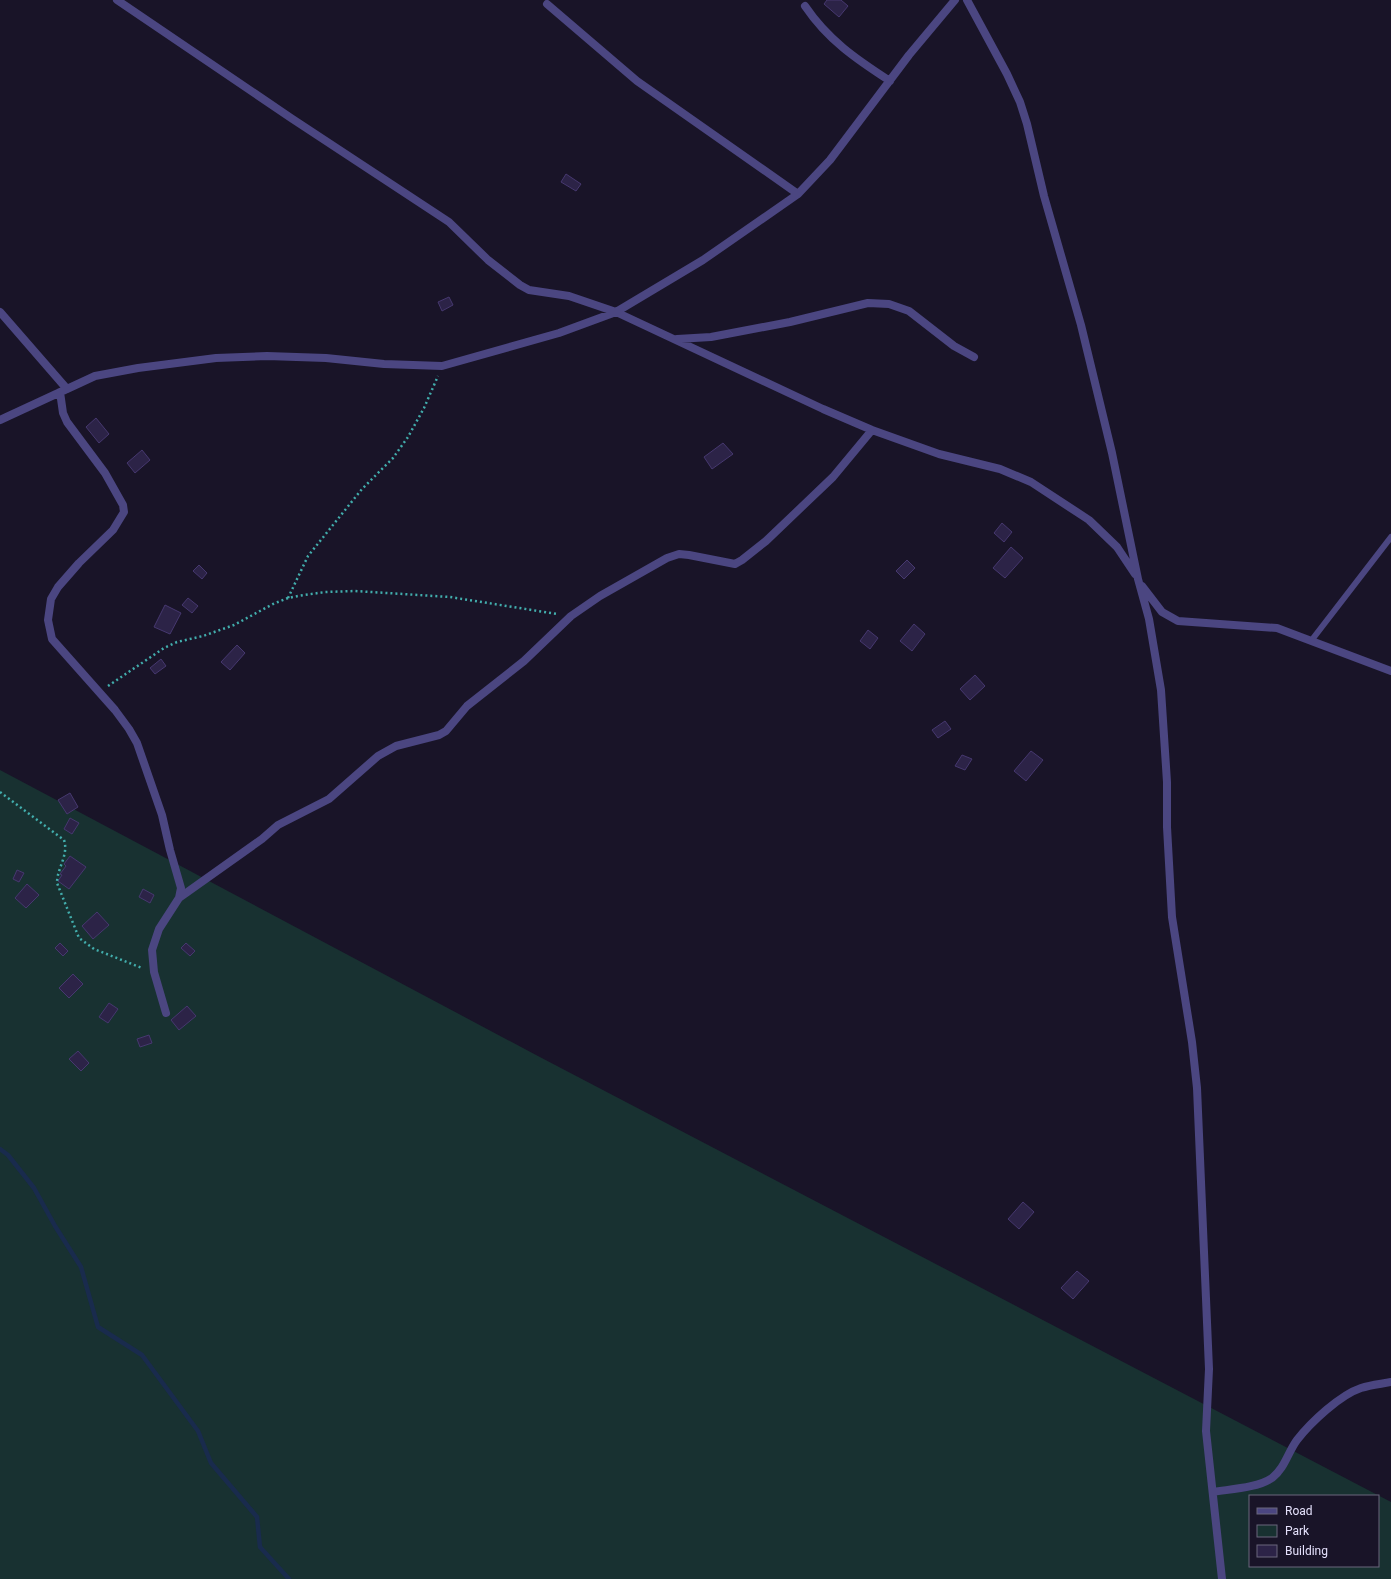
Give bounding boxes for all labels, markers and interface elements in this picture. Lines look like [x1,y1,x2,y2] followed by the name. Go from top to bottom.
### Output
[1249,1495,1379,1567] legend
[1285,1504,1313,1518] text: Road
[1285,1524,1310,1538] text: Park
[1285,1544,1328,1558] text: Building

